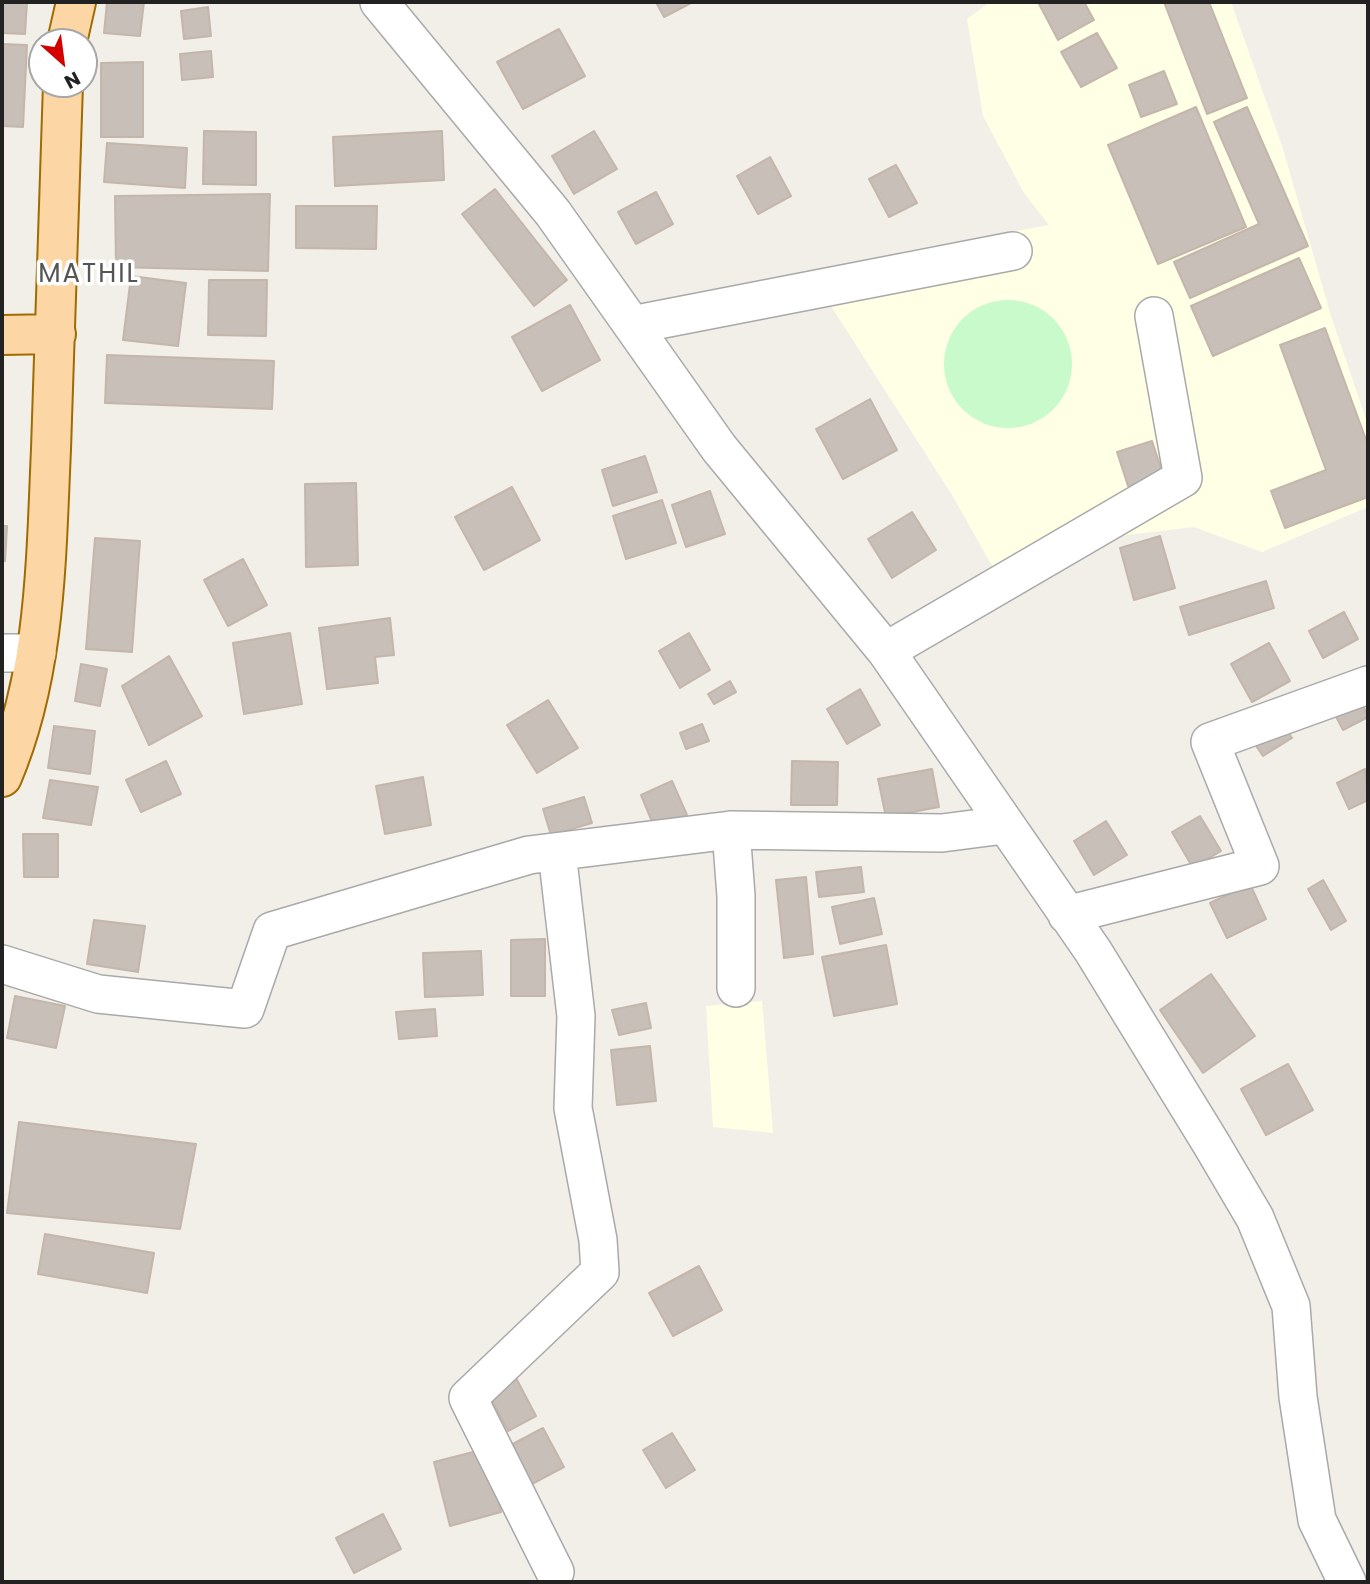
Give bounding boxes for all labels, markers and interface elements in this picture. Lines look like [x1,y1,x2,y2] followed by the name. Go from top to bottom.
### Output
[28,28,98,98] north arrow
[60,65,85,95] text: N
[39,259,139,291] district label: MATHIL

